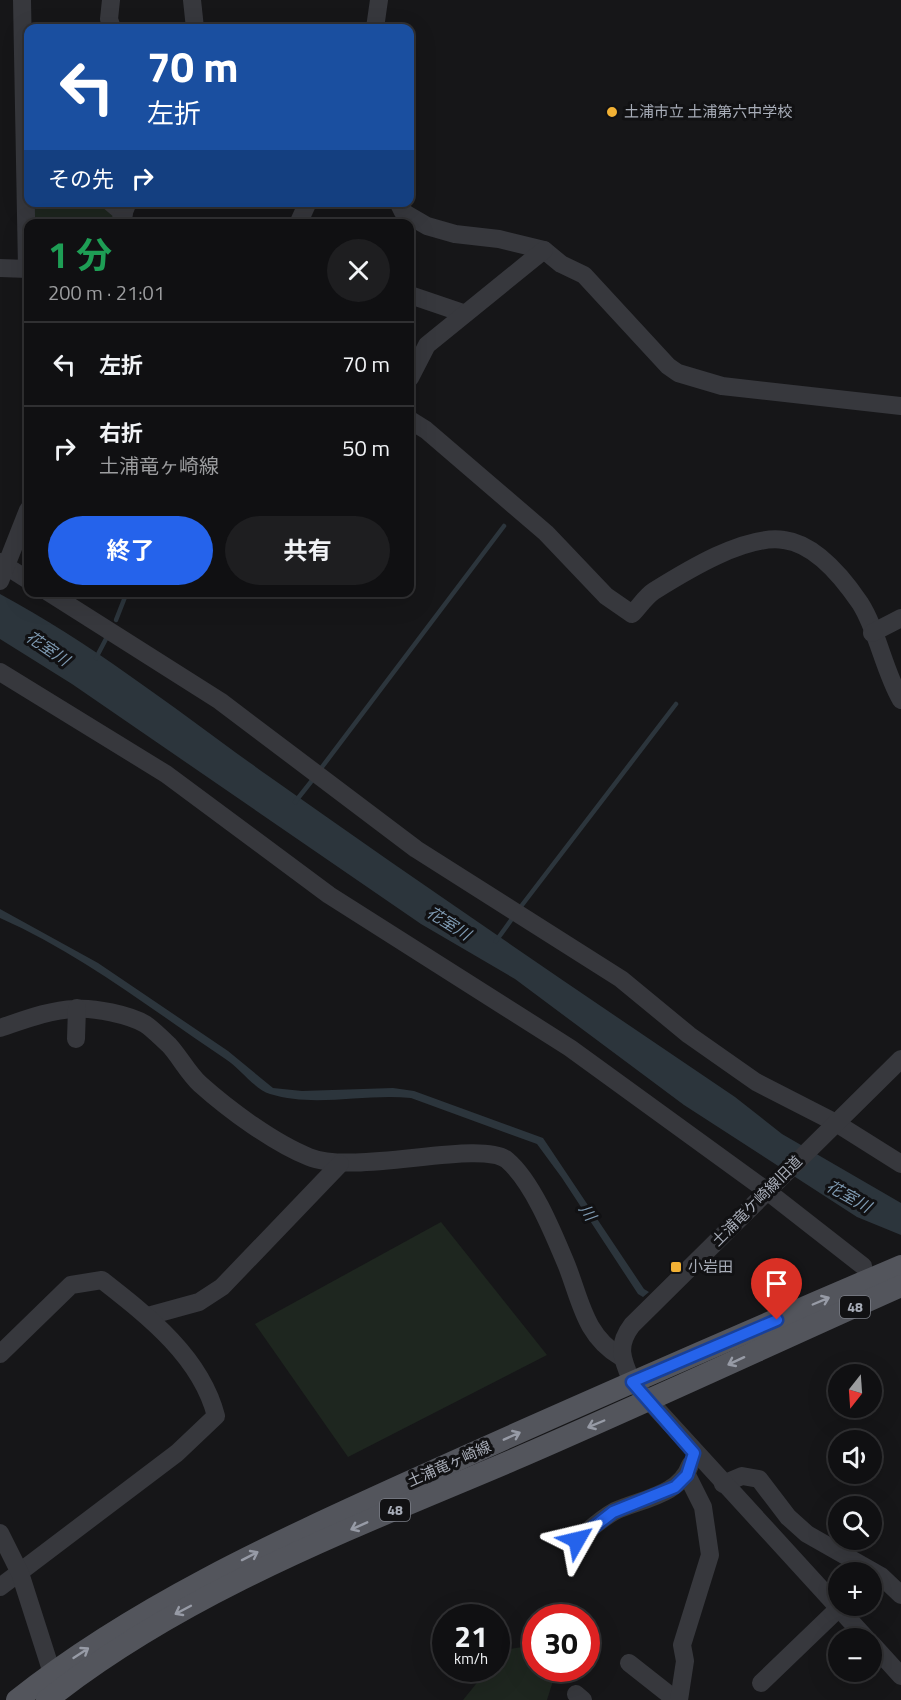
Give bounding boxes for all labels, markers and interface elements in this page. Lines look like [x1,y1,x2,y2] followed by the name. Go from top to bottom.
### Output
[147,34,239,98] text: 70 m
[48,48,126,126] icon: left
[147,92,201,133] text: 左折
[624,100,792,123] place label: 土浦市立 土浦第六中学校
[605,105,619,119] marker: 土浦市立 土浦第六中学校
[48,162,114,196] text: その先
[126,162,159,195] icon: right
[48,227,112,282] text: 1 分
[327,239,390,302] button: close
[48,277,165,308] text: 200 m · 21:01
[342,347,390,381] text: 70 m
[48,348,81,381] icon: left
[99,348,143,382] text: 左折
[99,416,143,450] text: 右折
[342,431,390,465] text: 50 m
[48,432,81,465] icon: right
[99,450,219,481] text: 土浦竜ヶ崎線
[48,516,213,585] button: 終了
[225,516,390,585] button: 共有
[21,625,76,672] water label: 花室川
[422,900,477,947] water label: 花室川
[706,1150,807,1251] street label: 土浦竜ケ崎線旧道
[822,1174,878,1219] water label: 花室川
[574,1199,604,1227] water label: 川
[688,1255,733,1278] place label: 小岩田
[751,1258,802,1320] pin
[669,1260,683,1274] marker: 小岩田
[760,1267,793,1300] icon: arrive
[811,1295,829,1306] one-way arrow
[840,1296,870,1318] road number: 48
[728,1355,746,1367] one-way arrow
[828,1364,882,1418] north arrow
[828,1364,882,1682] map controls
[587,1419,606,1430] one-way arrow
[503,1429,521,1441] one-way arrow
[828,1430,882,1484] button: sound
[403,1435,495,1492] street label: 土浦竜ヶ崎線
[828,1496,882,1550] button: search
[380,1499,410,1521] road number: 48
[545,1508,609,1572] position arrow
[350,1521,368,1532] one-way arrow
[241,1550,258,1562] one-way arrow
[828,1562,882,1616] button: +
[175,1604,192,1616] one-way arrow
[522,1604,600,1682] speed limit sign: 30
[454,1613,488,1659] text: 21
[828,1628,882,1682] button: −
[72,1647,89,1659] one-way arrow
[454,1647,488,1670] text: km/h

